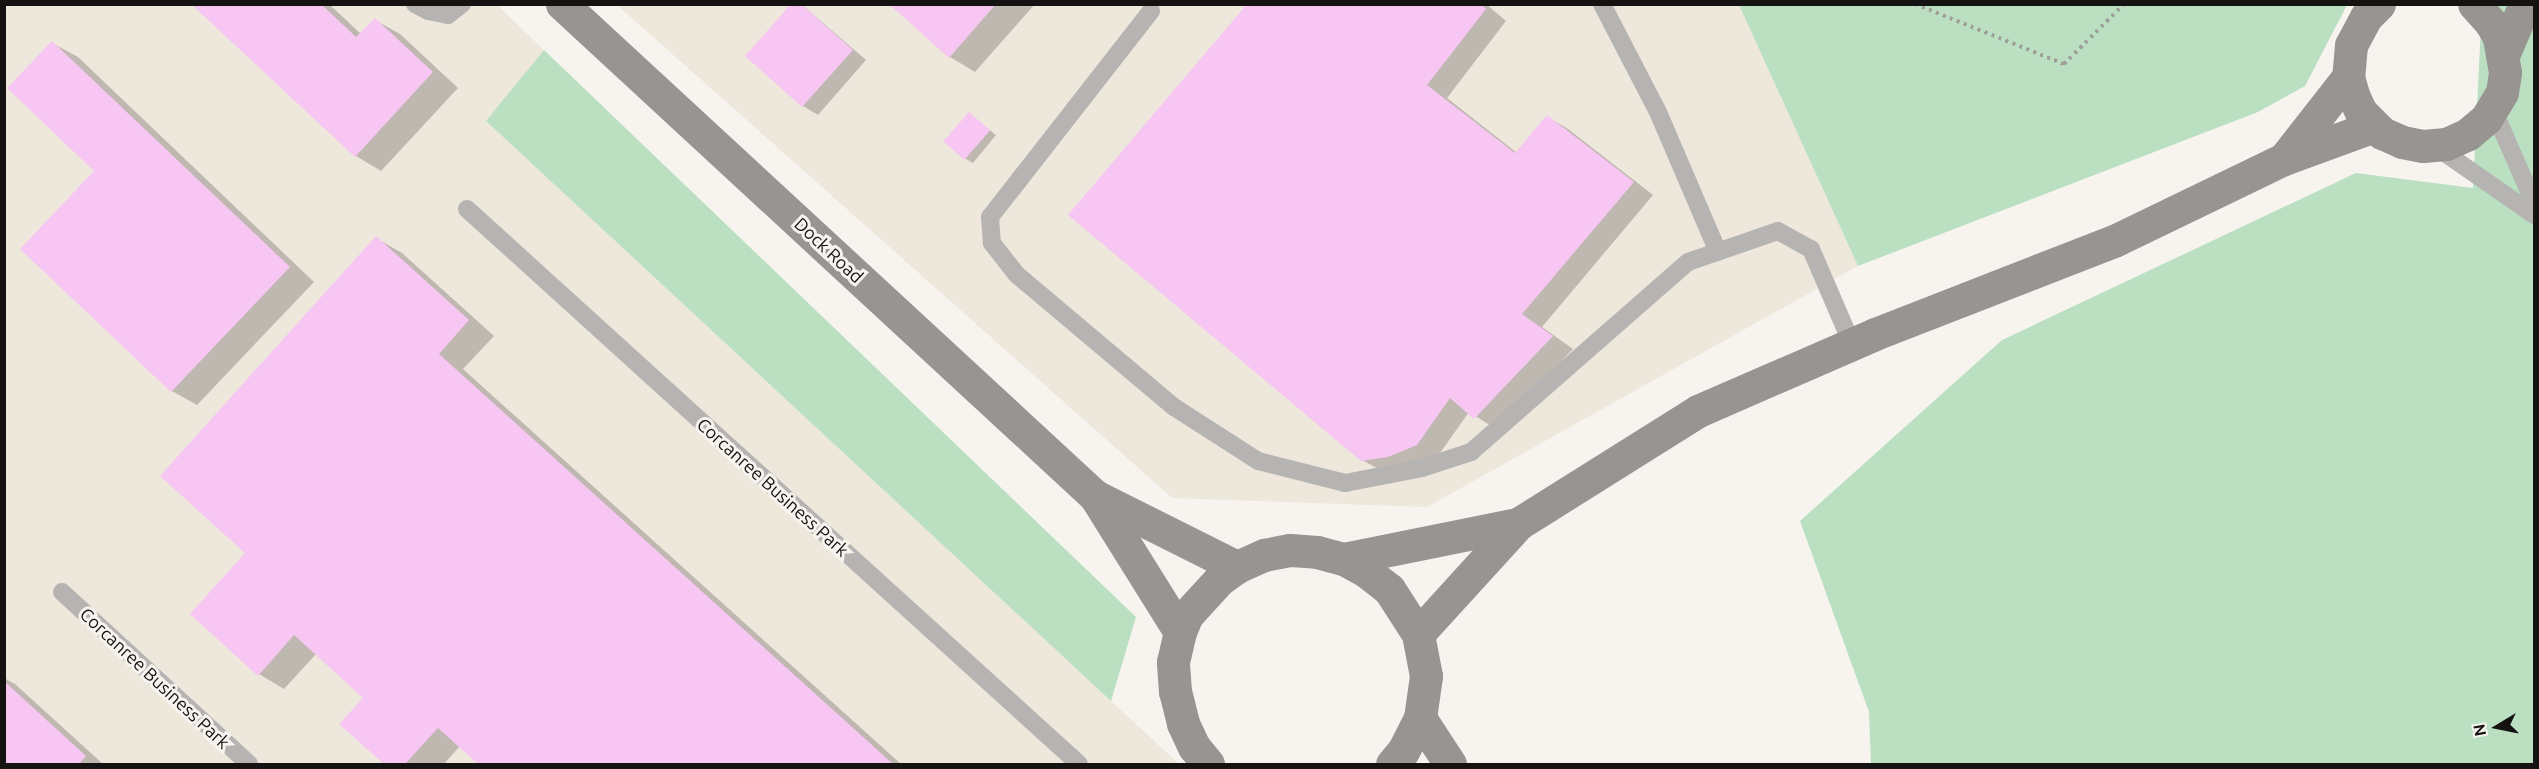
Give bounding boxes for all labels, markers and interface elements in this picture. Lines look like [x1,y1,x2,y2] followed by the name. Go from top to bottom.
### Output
[790,213,868,287] street label: Dock Road
[693,413,853,561] street label: Corcanree Business Park
[76,603,234,753] street label: Corcanree Business Park
[2467,697,2527,757] north arrow
[2469,723,2489,738] text: N

